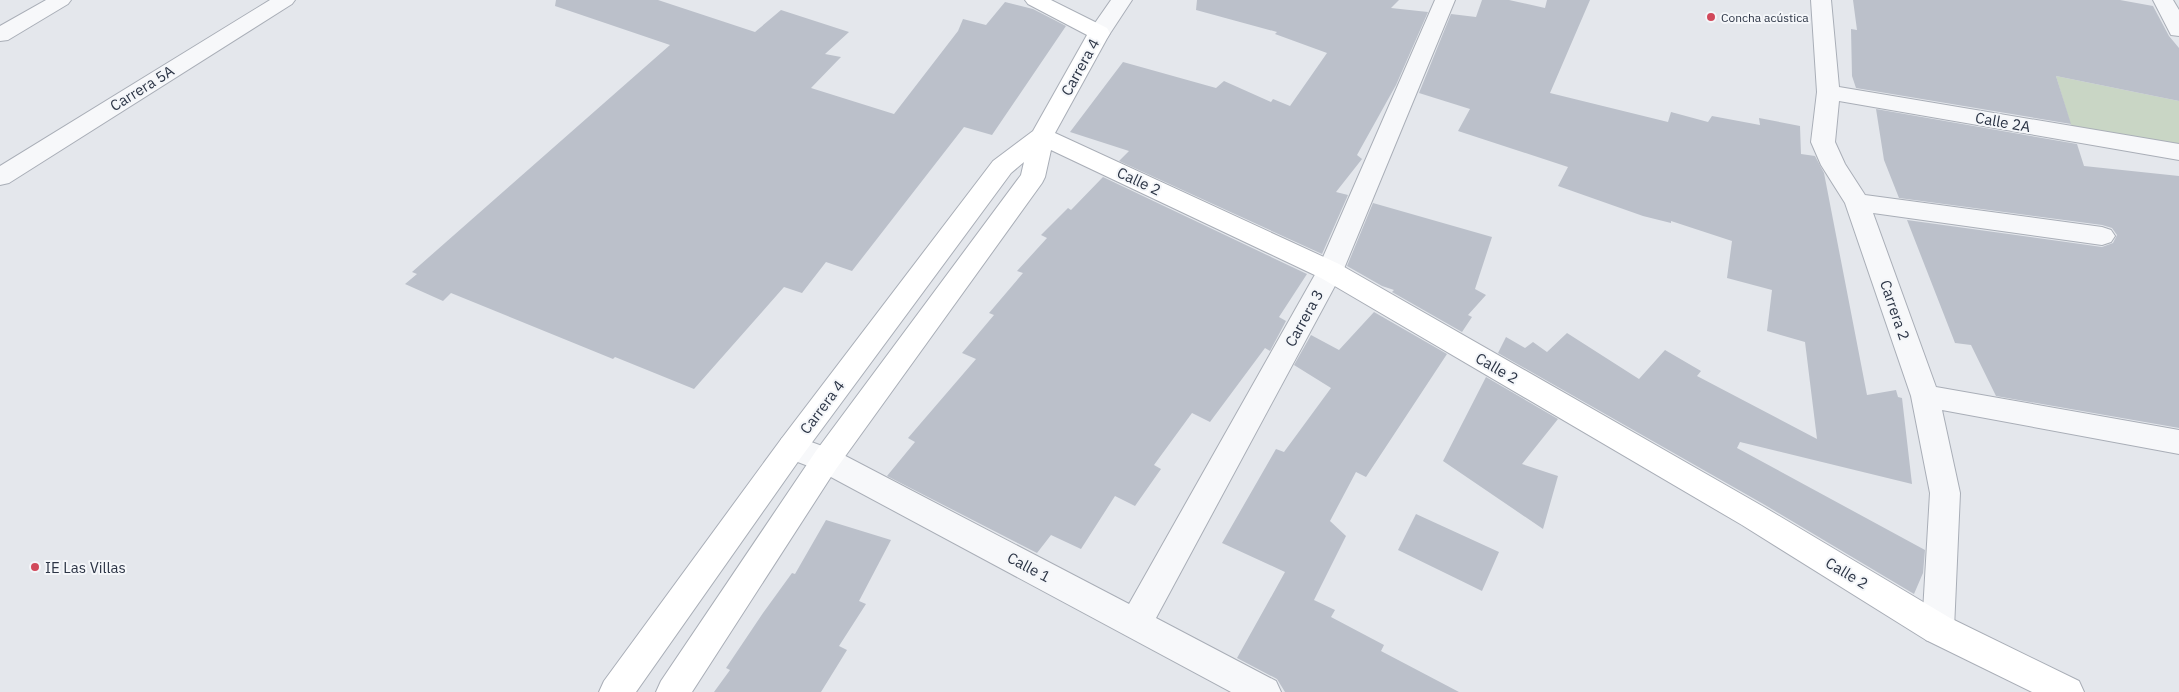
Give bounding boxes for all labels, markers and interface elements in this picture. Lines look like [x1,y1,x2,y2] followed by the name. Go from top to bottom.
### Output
[1721,10,1809,25] place label: Concha acústica
[1705,11,1717,23] marker: Concha acústica
[1057,35,1103,99] street label: Carrera 4
[106,61,178,115] street label: Carrera 5A
[1974,108,2032,136] street label: Calle 2A
[1114,163,1164,199] street label: Calle 2
[1876,277,1914,343] street label: Carrera 2
[1281,286,1327,350] street label: Carrera 3
[1472,348,1522,388] street label: Calle 2
[796,376,848,438] street label: Carrera 4
[1004,548,1054,586] street label: Calle 1
[1822,553,1872,593] street label: Calle 2
[45,558,126,577] place label: IE Las Villas
[29,561,41,573] marker: IE Las Villas

